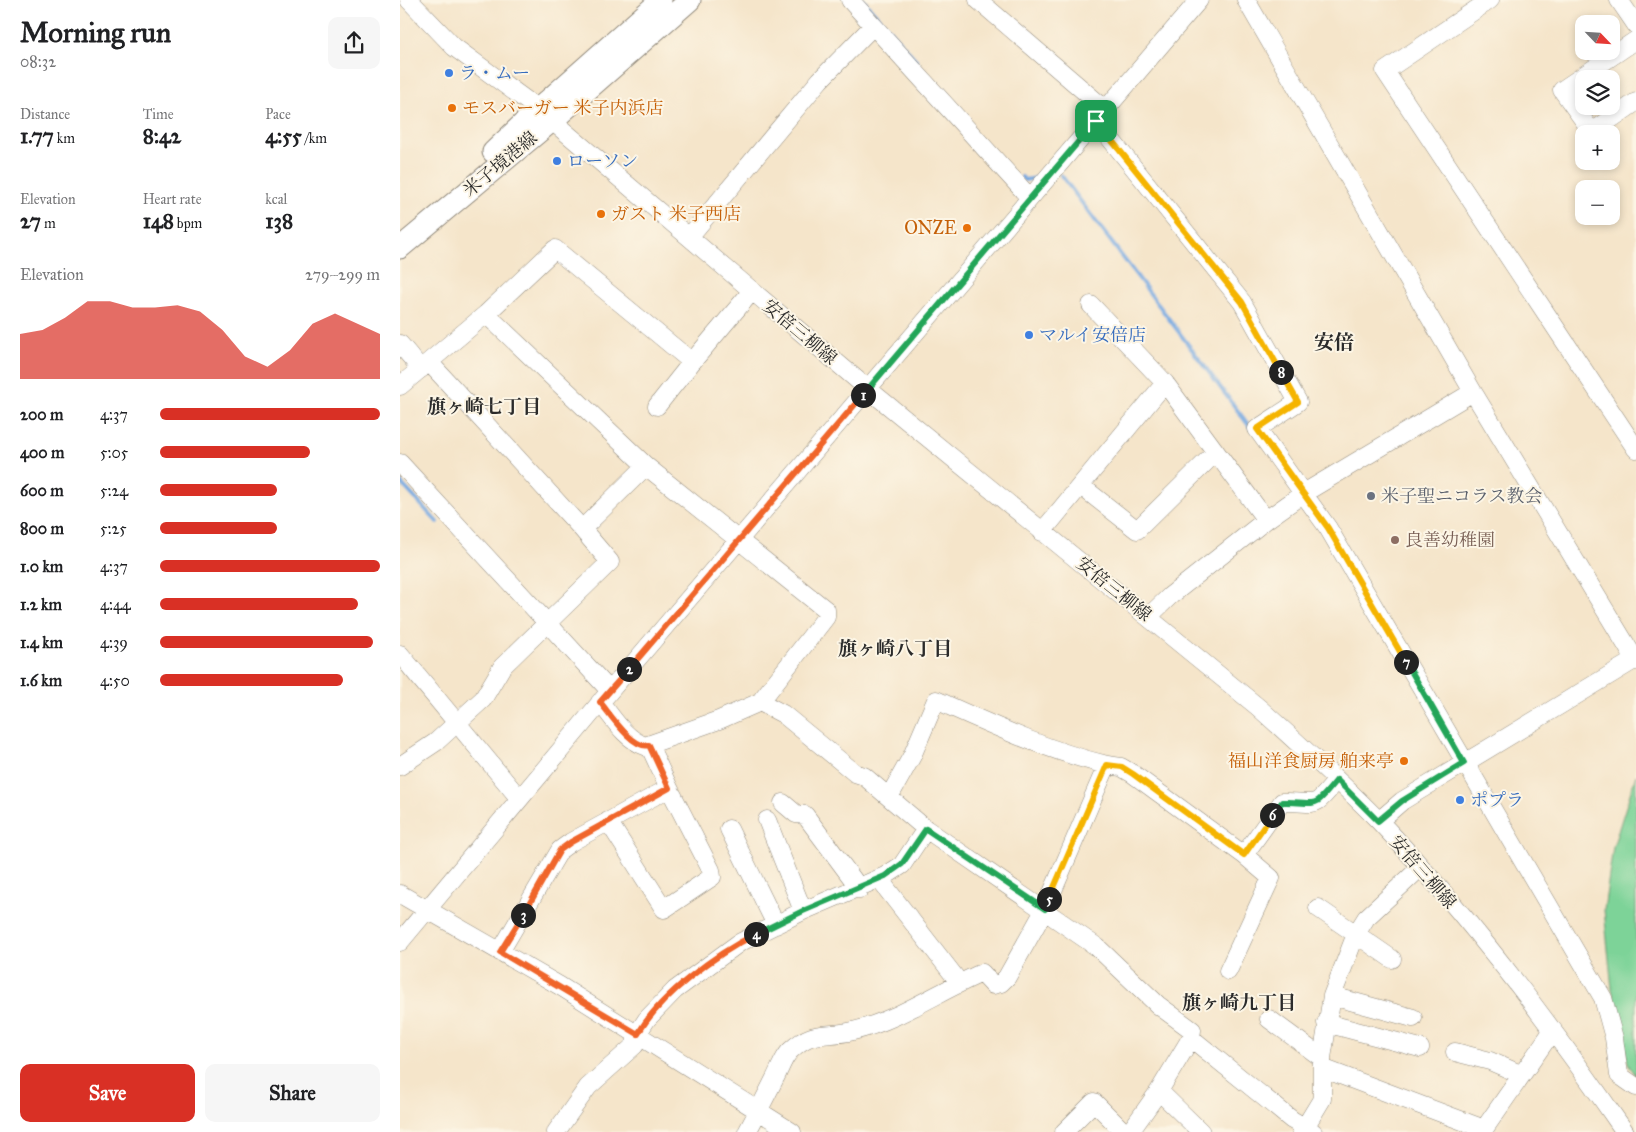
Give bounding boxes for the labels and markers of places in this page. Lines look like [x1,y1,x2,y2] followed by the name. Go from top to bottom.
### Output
[459,62,530,84] place label: ラ・ムー
[443,67,455,79] marker: ラ・ムー
[462,97,664,119] place label: モスバーガー 米子内浜店
[1075,100,1117,142] pin
[446,102,458,114] marker: モスバーガー 米子内浜店
[567,150,638,172] place label: ローソン
[551,155,563,167] marker: ローソン
[611,203,741,225] place label: ガスト 米子西店
[595,208,607,220] marker: ガスト 米子西店
[904,217,957,239] place label: ONZE
[961,222,973,234] marker: ONZE
[1039,324,1146,346] place label: マルイ安倍店
[1023,329,1035,341] marker: マルイ安倍店
[1268,360,1294,384] pin: 8
[850,382,876,408] pin: 1
[1381,485,1542,507] place label: 米子聖ニコラス教会
[1365,490,1377,502] marker: 米子聖ニコラス教会
[1405,529,1495,551] place label: 良善幼稚園
[1389,534,1401,546] marker: 良善幼稚園
[1394,650,1418,674] pin: 7
[616,656,642,682] pin: 2
[1228,750,1394,772] place label: 福山洋食厨房 舶来亭
[1398,755,1410,767] marker: 福山洋食厨房 舶来亭
[1470,789,1524,811] place label: ポプラ
[1454,794,1466,806] marker: ポプラ
[1260,802,1284,828] pin: 6
[1036,886,1062,912] pin: 5
[510,902,536,928] pin: 3
[744,922,768,946] pin: 4

